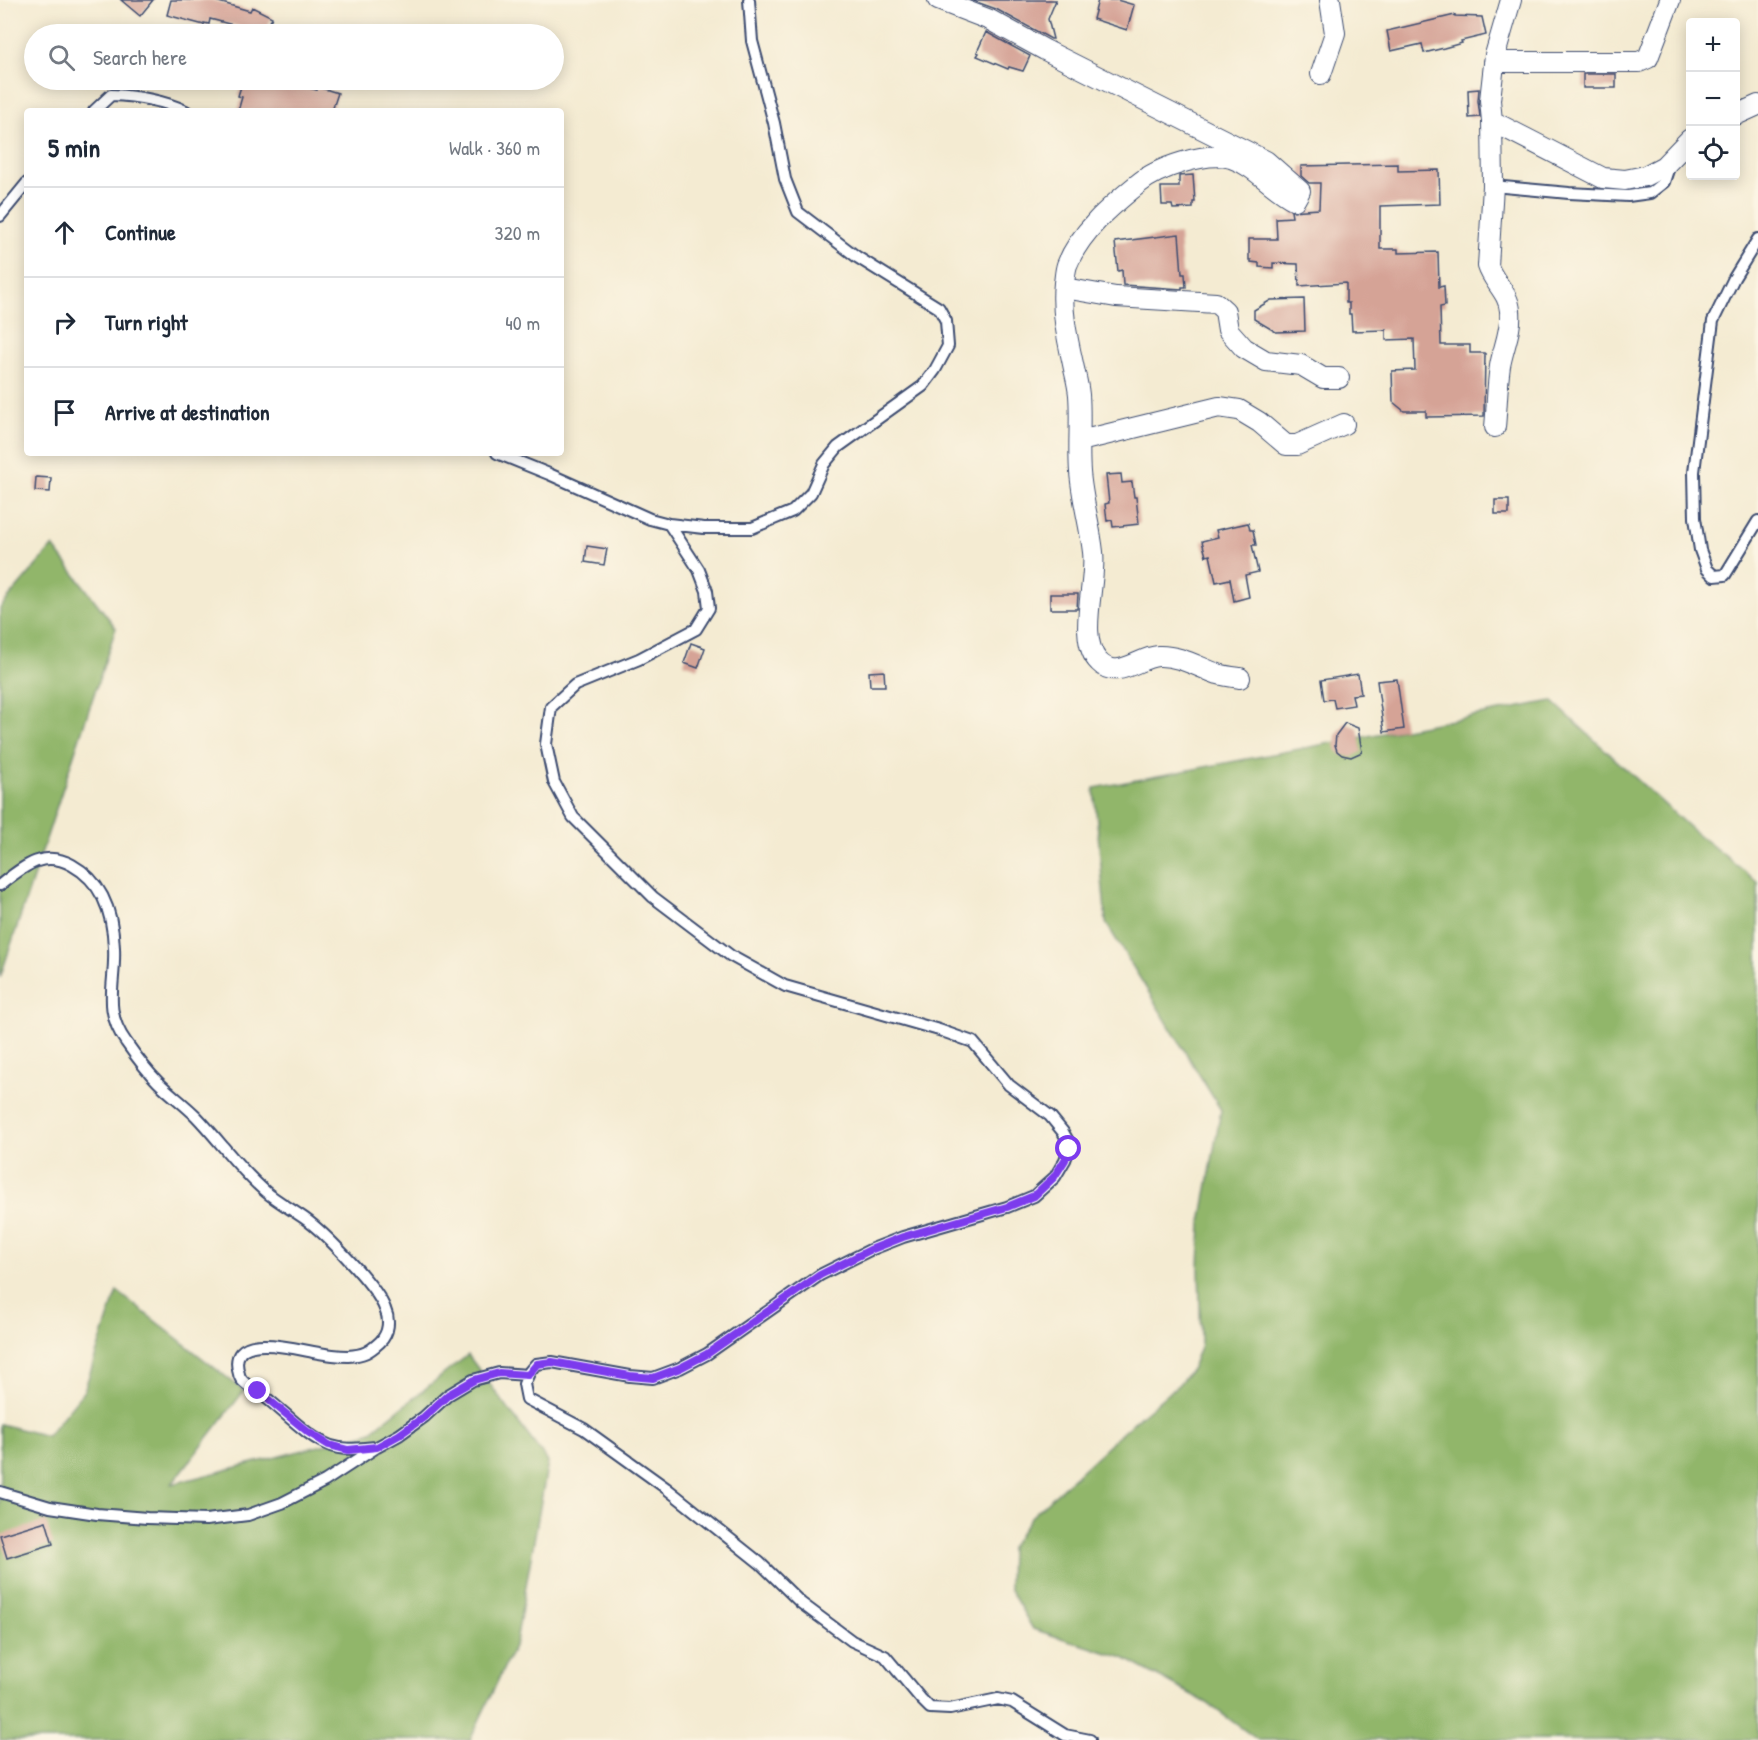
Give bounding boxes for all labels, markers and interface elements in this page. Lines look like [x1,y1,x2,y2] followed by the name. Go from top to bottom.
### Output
[1686,18,1740,180] map controls
[1686,18,1740,72] button: +
[24,24,564,90] search box
[45,41,78,74] icon: search
[93,42,187,72] text: Search here
[1686,72,1740,126] button: −
[1686,126,1740,180] button: locate
[48,130,100,165] text: 5 min
[449,134,540,161] text: Walk · 360 m
[48,216,81,249] icon: ahead
[105,217,176,247] text: Continue
[495,219,540,246] text: 320 m
[48,306,81,339] icon: right
[105,307,188,337] text: Turn right
[505,309,540,336] text: 40 m
[48,396,81,429] icon: arrive
[105,397,270,427] text: Arrive at destination
[1055,1135,1081,1161] route start
[244,1377,270,1403] route end

